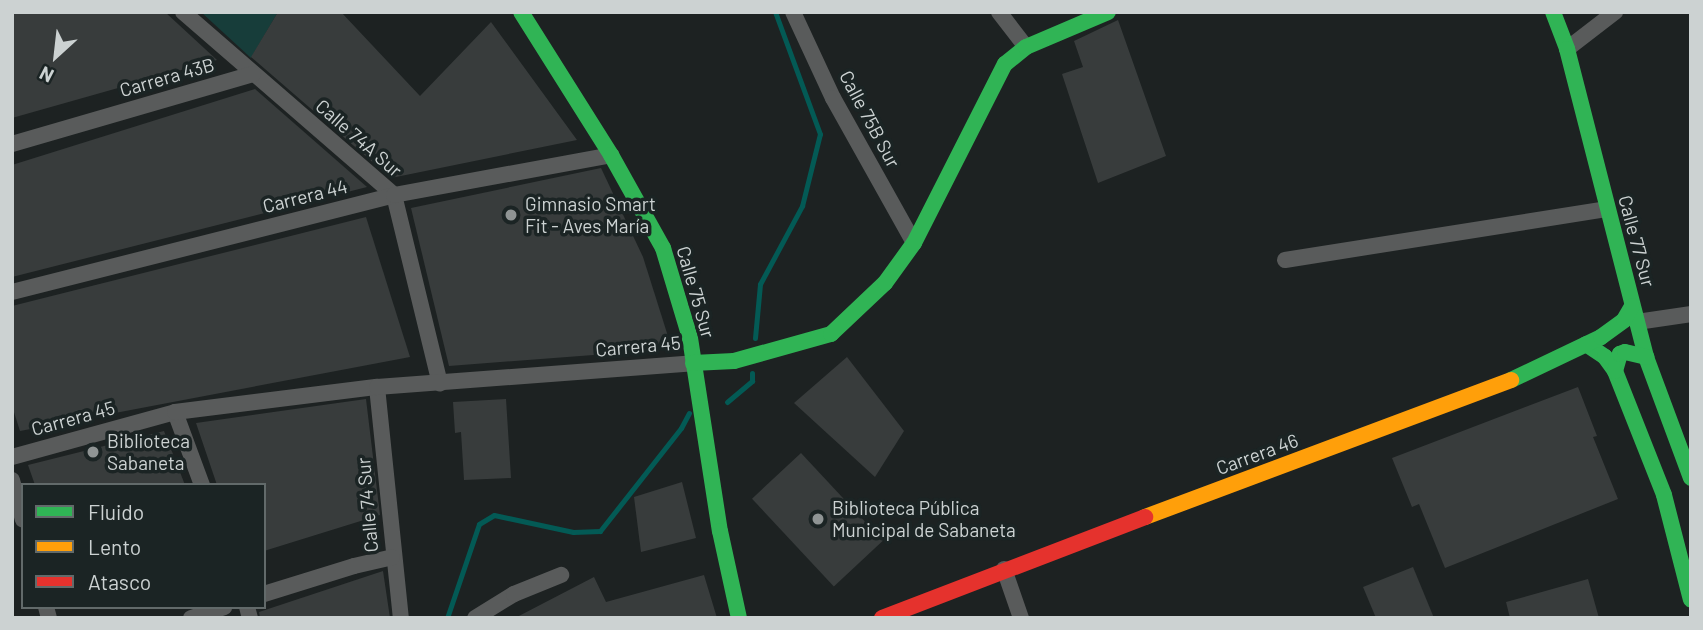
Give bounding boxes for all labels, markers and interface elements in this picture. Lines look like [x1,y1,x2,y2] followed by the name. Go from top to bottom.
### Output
[21,21,91,91] north arrow
[117,53,217,101] street label: Carrera 43B
[35,62,57,88] text: N
[835,67,905,171] street label: Calle 75B Sur
[311,94,407,182] street label: Calle 74A Sur
[260,174,350,218] street label: Carrera 44
[525,193,656,237] place label: Gimnasio Smart Fit - Aves María
[1614,193,1660,289] street label: Calle 77 Sur
[503,207,519,223] marker: Gimnasio Smart Fit - Aves María
[672,243,720,341] street label: Calle 75 Sur
[594,331,682,361] street label: Carrera 45
[29,396,117,440] street label: Carrera 45
[1213,429,1301,479] street label: Carrera 46
[107,430,190,474] place label: Biblioteca Sabaneta
[85,444,101,460] marker: Biblioteca Sabaneta
[351,457,383,553] street label: Calle 74 Sur
[21,483,266,609] legend
[832,497,1016,541] place label: Biblioteca Pública Municipal de Sabaneta
[88,499,144,524] text: Fluido
[810,511,826,527] marker: Biblioteca Pública Municipal de Sabaneta
[88,534,141,559] text: Lento
[88,569,151,594] text: Atasco

